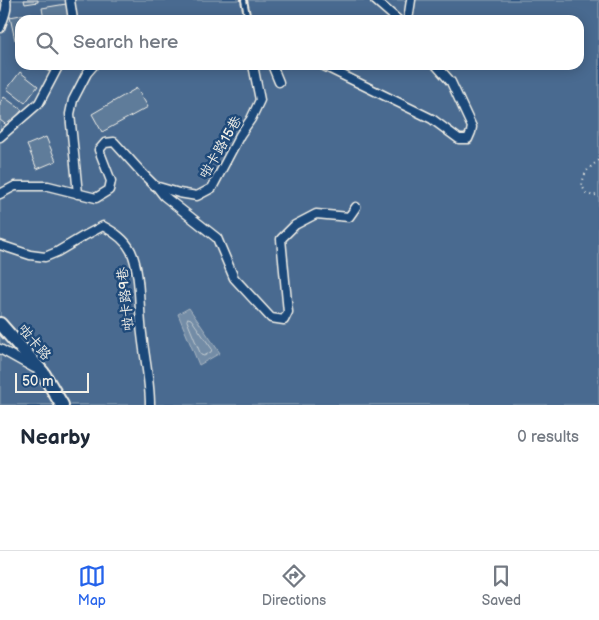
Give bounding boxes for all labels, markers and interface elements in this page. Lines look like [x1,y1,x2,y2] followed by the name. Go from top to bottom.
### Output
[15,15,584,70] search box
[33,29,61,57] icon: search
[73,31,178,54] text: Search here
[196,112,246,182] street label: 啦卡路15巷
[114,265,137,332] street label: 啦卡路9巷
[14,321,55,364] street label: 啦卡路
[15,370,89,393] scale bar
[22,373,54,390] text: 50 m
[20,425,90,450] text: Nearby
[517,428,579,447] text: 0 results
[78,562,106,609] tab: Map
[262,562,326,609] tab: Directions
[482,562,521,609] tab: Saved

